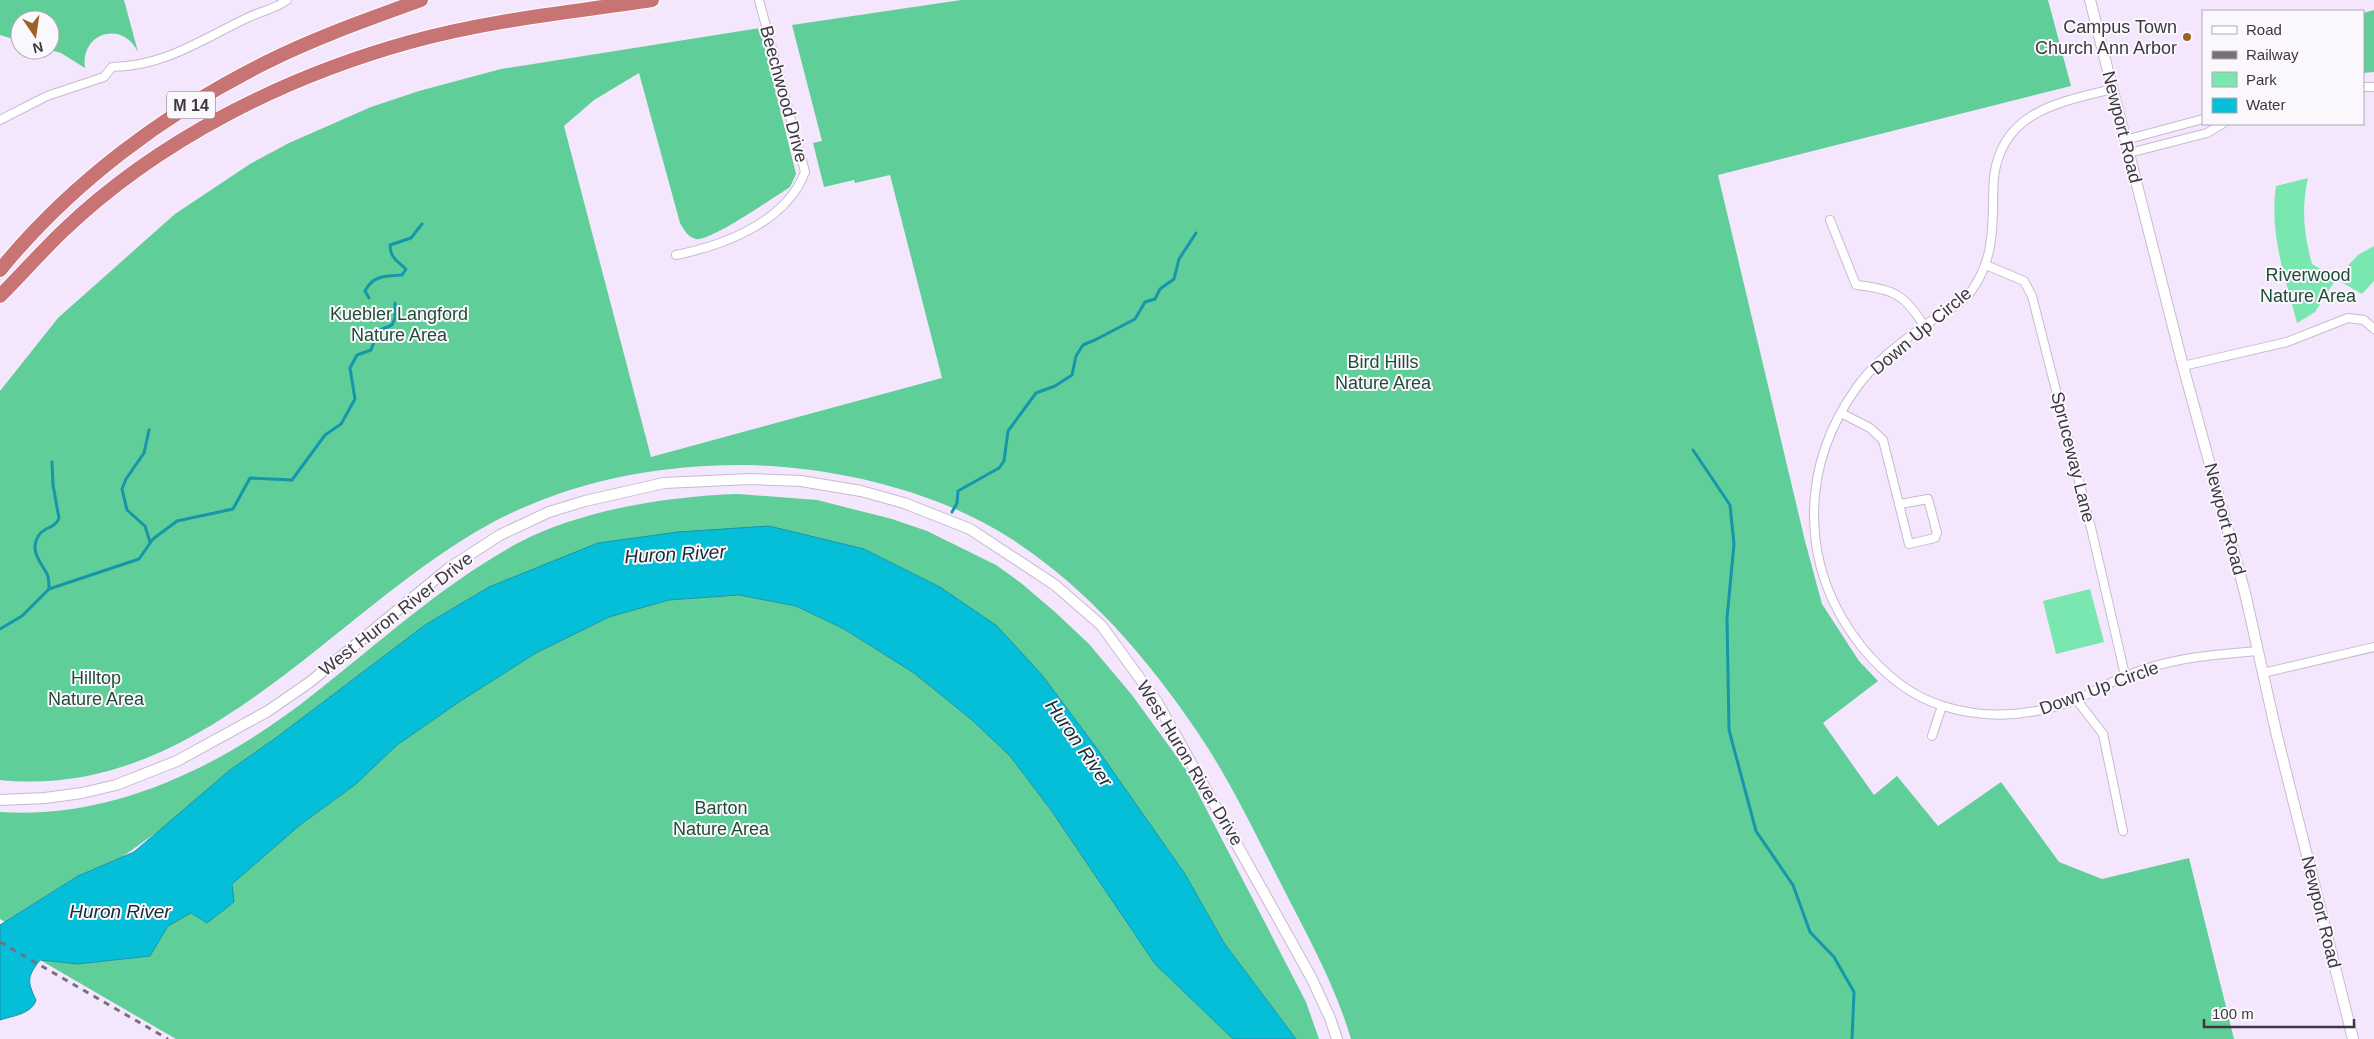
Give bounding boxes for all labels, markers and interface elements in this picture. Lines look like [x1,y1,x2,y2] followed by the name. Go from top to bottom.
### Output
[10,10,60,60] north arrow
[2202,10,2364,125] legend
[2035,17,2177,58] place label: Campus Town Church Ann Arbor
[2246,21,2282,38] text: Road
[756,23,812,165] street label: Beechwood Drive
[2181,31,2193,43] marker: Campus Town Church Ann Arbor
[31,39,45,57] text: N
[2246,46,2299,63] text: Railway
[2098,69,2146,185] street label: Newport Road
[2246,71,2277,88] text: Park
[167,92,215,118] road number: M 14
[2246,96,2285,113] text: Water
[2260,265,2357,306] park label: Riverwood Nature Area
[1867,283,1975,379] street label: Down Up Circle
[330,304,468,345] park label: Kuebler Langford Nature Area
[1335,352,1432,393] park label: Bird Hills Nature Area
[2047,390,2099,524] street label: Spruceway Lane
[2200,461,2250,577] street label: Newport Road
[624,541,727,567] water label: Huron River
[315,548,477,680] street label: West Huron River Drive
[2037,657,2161,719] street label: Down Up Circle
[48,668,145,709] park label: Hilltop Nature Area
[1133,677,1247,849] street label: West Huron River Drive
[1041,695,1117,791] water label: Huron River
[673,798,770,839] park label: Barton Nature Area
[2297,854,2345,970] street label: Newport Road
[69,901,171,922] water label: Huron River
[2204,996,2354,1028] scale bar
[2212,1005,2254,1022] text: 100 m

